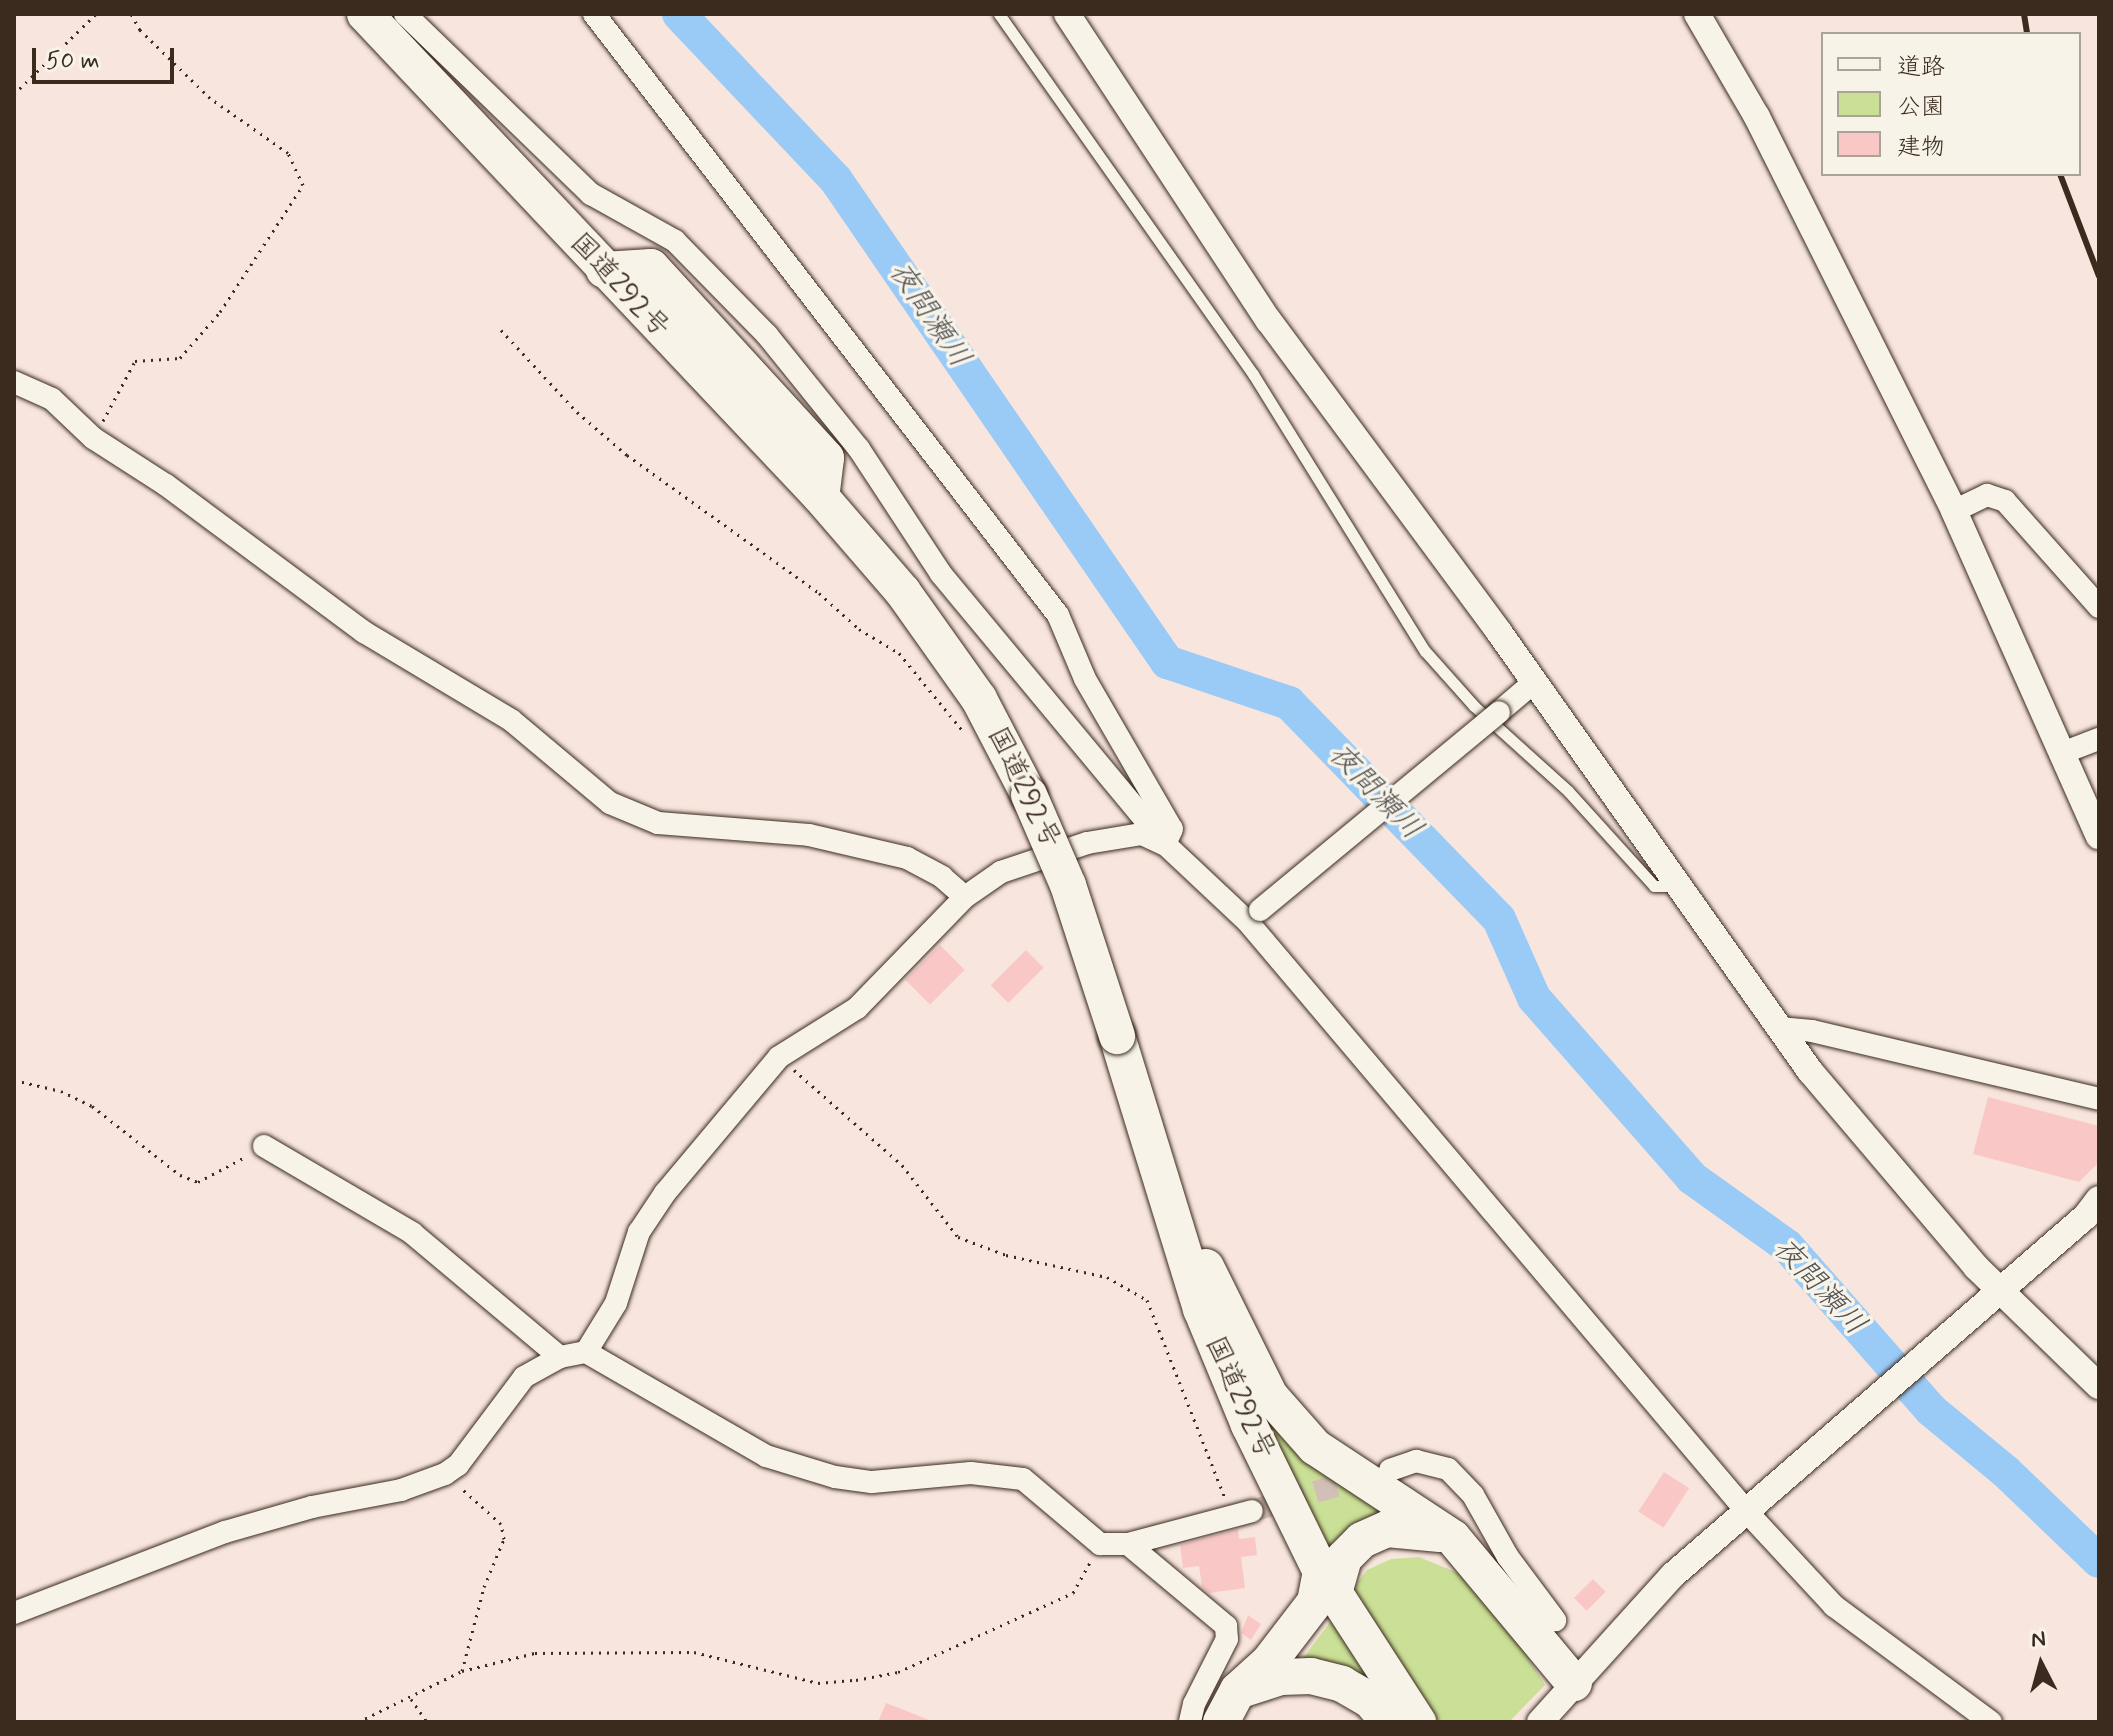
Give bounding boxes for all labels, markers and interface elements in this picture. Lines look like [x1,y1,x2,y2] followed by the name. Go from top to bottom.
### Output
[36,32,178,82] scale bar
[1821,32,2081,176] legend
[46,46,100,77] text: 50 m
[1897,52,1945,83] text: 道路
[1897,92,1945,123] text: 公園
[1897,132,1945,163] text: 建物
[562,227,676,345] street label: 国道292号
[881,255,977,375] water label: 夜間瀬川
[979,722,1067,854] street label: 国道292号
[1320,736,1430,848] water label: 夜間瀬川
[1765,1231,1873,1343] water label: 夜間瀬川
[1197,1331,1281,1465] street label: 国道292号
[2001,1624,2081,1704] north arrow
[2030,1625,2047,1655] text: N

